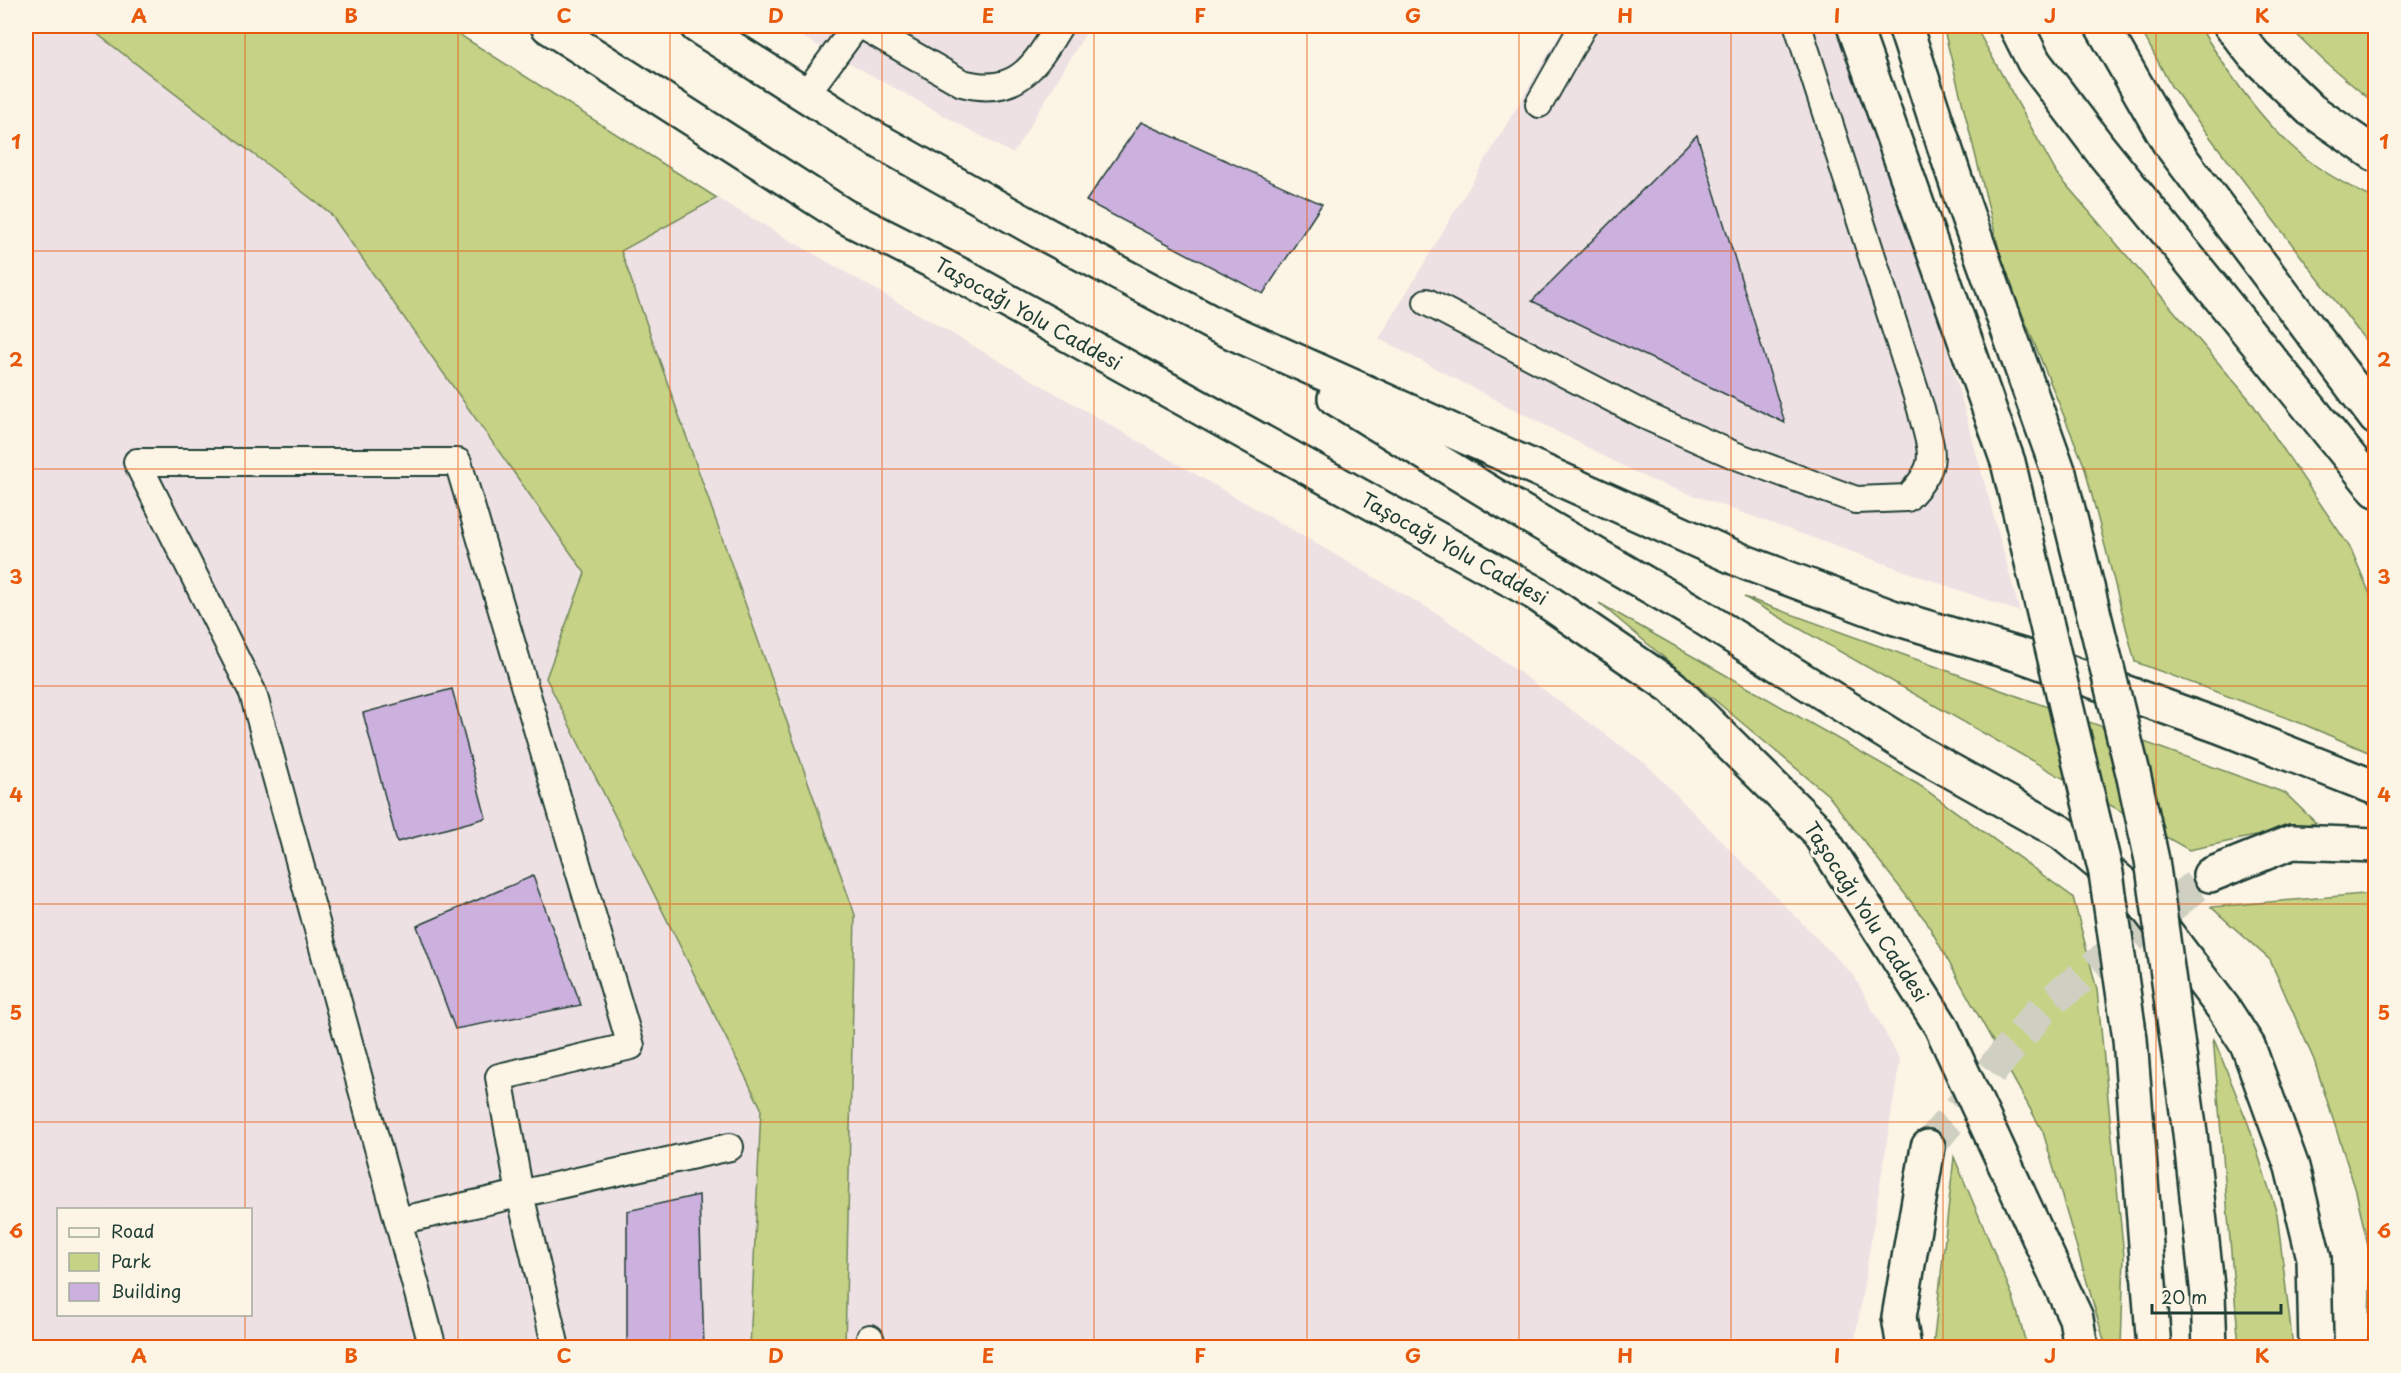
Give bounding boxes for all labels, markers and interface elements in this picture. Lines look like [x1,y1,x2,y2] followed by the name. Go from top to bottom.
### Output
[131,0,147,30] text: A
[344,0,358,30] text: B
[556,0,572,30] text: C
[768,0,784,30] text: D
[982,0,994,30] text: E
[1194,0,1206,30] text: F
[1405,0,1421,30] text: G
[1617,0,1633,30] text: H
[1834,0,1840,30] text: I
[2044,0,2056,30] text: J
[2255,0,2270,30] text: K
[11,126,21,156] text: 1
[2379,126,2389,156] text: 1
[929,249,1128,377] street label: Taşocağı Yolu Caddesi
[9,344,23,374] text: 2
[2377,344,2391,374] text: 2
[1355,484,1554,612] street label: Taşocağı Yolu Caddesi
[9,561,23,591] text: 3
[2377,561,2391,591] text: 3
[9,779,23,809] text: 4
[2377,779,2391,809] text: 4
[1797,815,1937,1008] street label: Taşocağı Yolu Caddesi
[10,997,22,1027] text: 5
[2378,997,2390,1027] text: 5
[57,1208,252,1316] legend
[9,1215,23,1245] text: 6
[2377,1215,2391,1245] text: 6
[111,1217,155,1244] text: Road
[111,1247,151,1274] text: Park
[111,1277,181,1304] text: Building
[2152,1277,2281,1315] scale bar
[2161,1283,2207,1310] text: 20 m
[131,1340,147,1370] text: A
[344,1340,358,1370] text: B
[556,1340,572,1370] text: C
[768,1340,784,1370] text: D
[982,1340,994,1370] text: E
[1194,1340,1206,1370] text: F
[1405,1340,1421,1370] text: G
[1617,1340,1633,1370] text: H
[1834,1340,1840,1370] text: I
[2044,1340,2056,1370] text: J
[2255,1340,2270,1370] text: K

